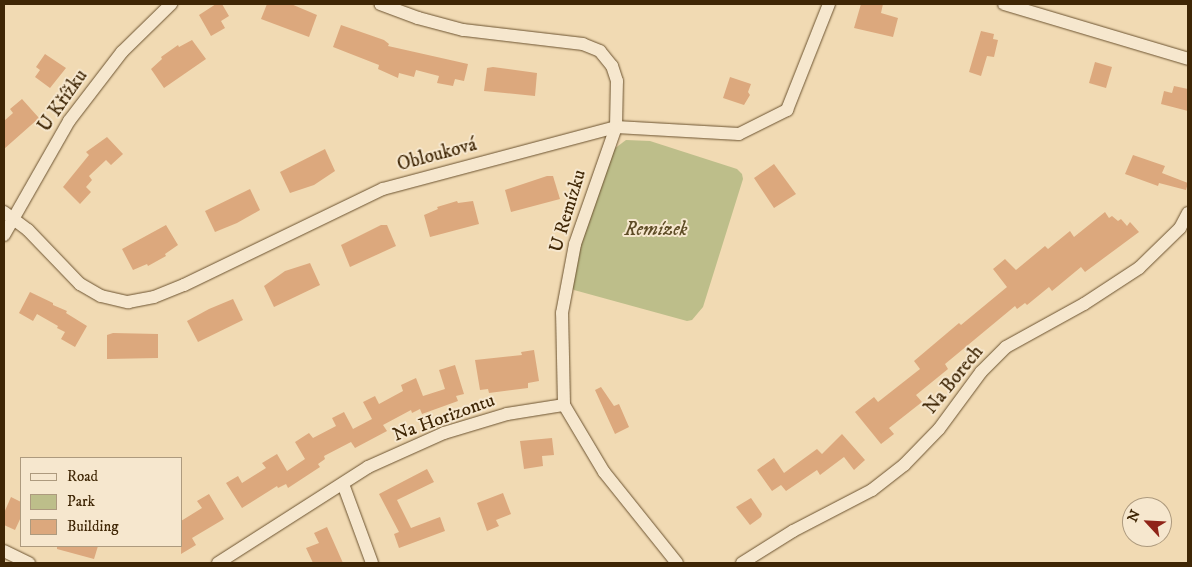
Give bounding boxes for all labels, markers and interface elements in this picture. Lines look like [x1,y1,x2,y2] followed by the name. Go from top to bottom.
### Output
[33,65,93,137] street label: U Křížku
[395,133,479,177] street label: Oblouková
[545,167,591,255] street label: U Remízku
[624,219,688,241] park label: Remízek
[919,341,989,419] street label: Na Borech
[390,389,498,447] street label: Na Horizontu
[20,457,182,547] legend
[67,467,98,486] text: Road
[67,492,95,511] text: Park
[1122,497,1172,547] north arrow
[1124,507,1145,525] text: N
[67,517,119,536] text: Building

